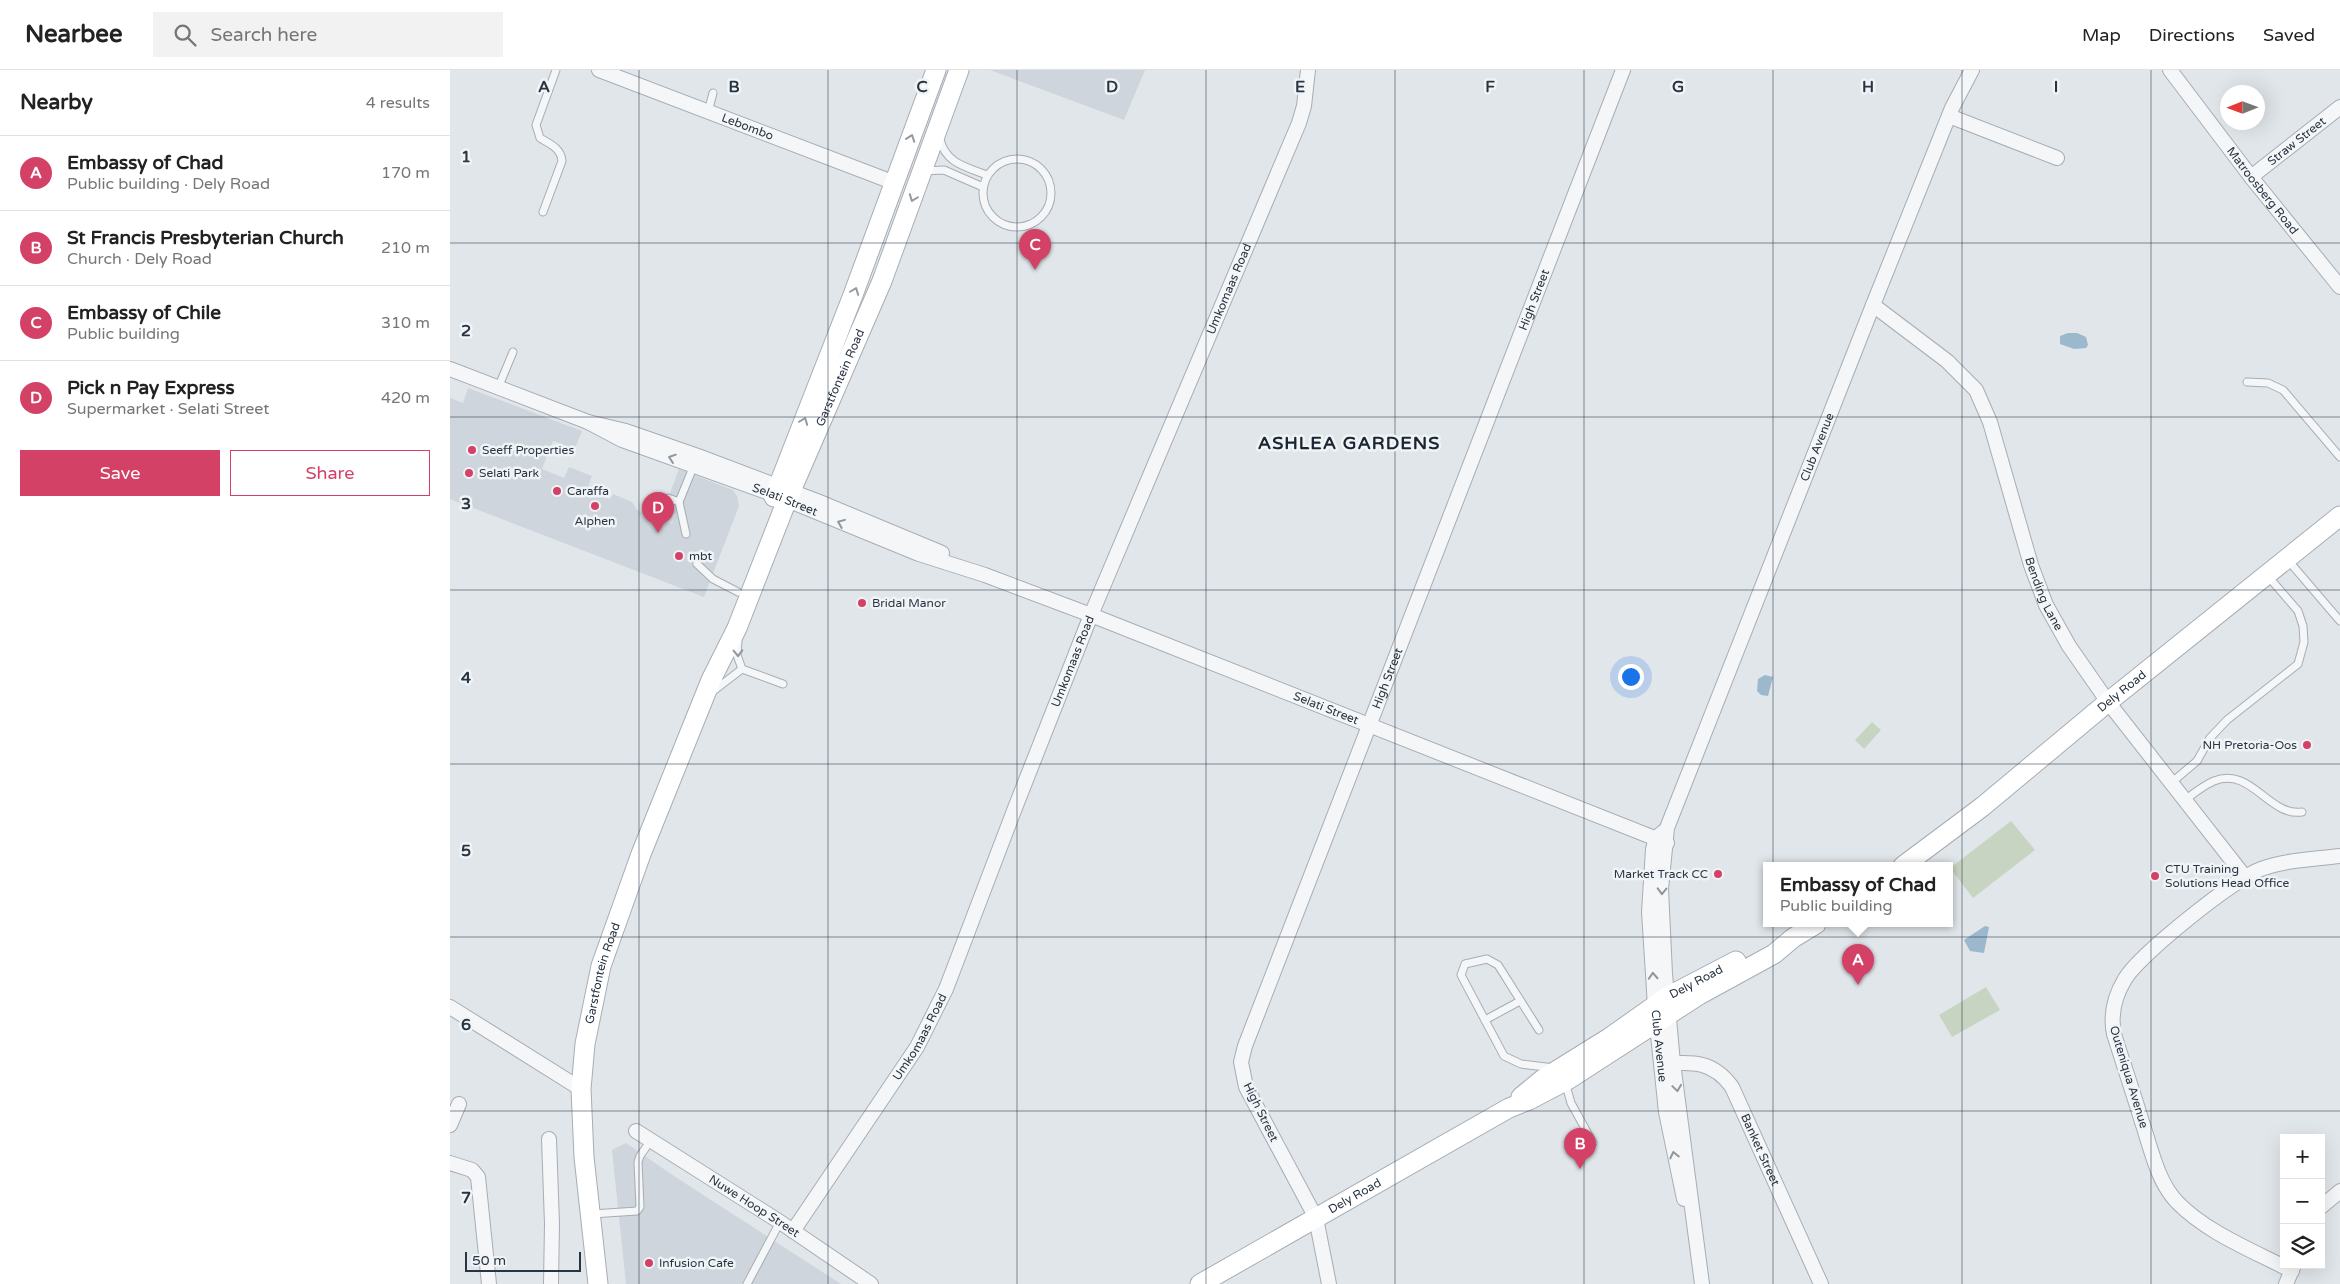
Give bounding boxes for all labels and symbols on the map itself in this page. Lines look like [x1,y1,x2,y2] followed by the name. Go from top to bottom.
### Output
[538,77,550,97] text: A
[728,77,740,97] text: B
[916,77,928,97] text: C
[1106,77,1118,97] text: D
[1295,77,1305,97] text: E
[1485,77,1495,97] text: F
[1672,77,1684,97] text: G
[1862,77,1874,97] text: H
[2054,77,2058,97] text: I
[2220,85,2265,130] north arrow
[720,110,775,143] street label: Lebombo
[2265,114,2329,168] street label: Straw Street
[905,134,915,142] one-way arrow
[2224,144,2301,237] street label: Matroosberg Road
[461,147,471,167] text: 1
[909,194,919,202] one-way arrow
[1019,229,1051,270] pin: C
[1204,241,1254,336] street label: Umkomaas Road
[1516,267,1552,332] street label: High Street
[849,288,859,296] one-way arrow
[461,321,471,341] text: 2
[813,327,867,428] street label: Garstfontein Road
[1797,411,1837,483] street label: Club Avenue
[799,417,809,425] one-way arrow
[1258,432,1440,454] district label: ASHLEA GARDENS
[482,443,574,457] place label: Seeff Properties
[466,444,478,456] marker: Seeff Properties
[668,454,677,464] one-way arrow
[479,466,540,480] place label: Selati Park
[463,467,475,479] marker: Selati Park
[751,480,820,519] street label: Selati Street
[567,484,609,498] place label: Caraffa
[551,485,563,497] marker: Caraffa
[642,492,674,533] pin: D
[461,494,471,514] text: 3
[589,500,601,512] marker: Alphen
[575,514,615,528] place label: Alphen
[837,518,846,529] one-way arrow
[689,549,713,563] place label: mbt
[673,550,685,562] marker: mbt
[2022,555,2066,633] street label: Bending Lane
[872,596,946,610] place label: Bridal Manor
[856,597,868,609] marker: Bridal Manor
[1048,614,1097,709] street label: Umkomaas Road
[1369,645,1406,711] street label: High Street
[733,649,743,657] one-way arrow
[1618,664,1644,690] your location
[2094,667,2149,715] street label: Dely Road
[461,668,471,688] text: 4
[1291,689,1361,727] street label: Selati Street
[2202,738,2297,752] place label: NH Pretoria-Oos
[2301,739,2313,751] marker: NH Pretoria-Oos
[461,841,471,861] text: 5
[2165,862,2290,890] place label: CTU Training Solutions Head Office
[1614,867,1708,881] place label: Market Track CC
[1712,868,1724,880] marker: Market Track CC
[2149,870,2161,882] marker: CTU Training Solutions Head Office
[1657,888,1667,895] one-way arrow
[582,921,623,1025] street label: Garstfontein Road
[1842,944,1874,985] pin: A
[1667,962,1725,1002] street label: Dely Road
[1647,972,1658,980] one-way arrow
[890,991,950,1083] street label: Umkomaas Road
[1648,1009,1670,1083] street label: Club Avenue
[461,1015,471,1035] text: 6
[2107,1024,2151,1130] street label: Outeniqua Avenue
[1241,1080,1282,1144] street label: High Street
[1671,1083,1681,1092] one-way arrow
[1738,1111,1783,1188] street label: Banket Street
[1564,1128,1596,1169] pin: B
[1669,1150,1680,1159] one-way arrow
[706,1172,802,1240] street label: Nuwe Hoop Street
[1326,1175,1383,1216] street label: Dely Road
[461,1188,471,1208] text: 7
[465,1249,581,1272] scale bar
[659,1256,734,1270] place label: Infusion Cafe
[643,1257,655,1269] marker: Infusion Cafe

